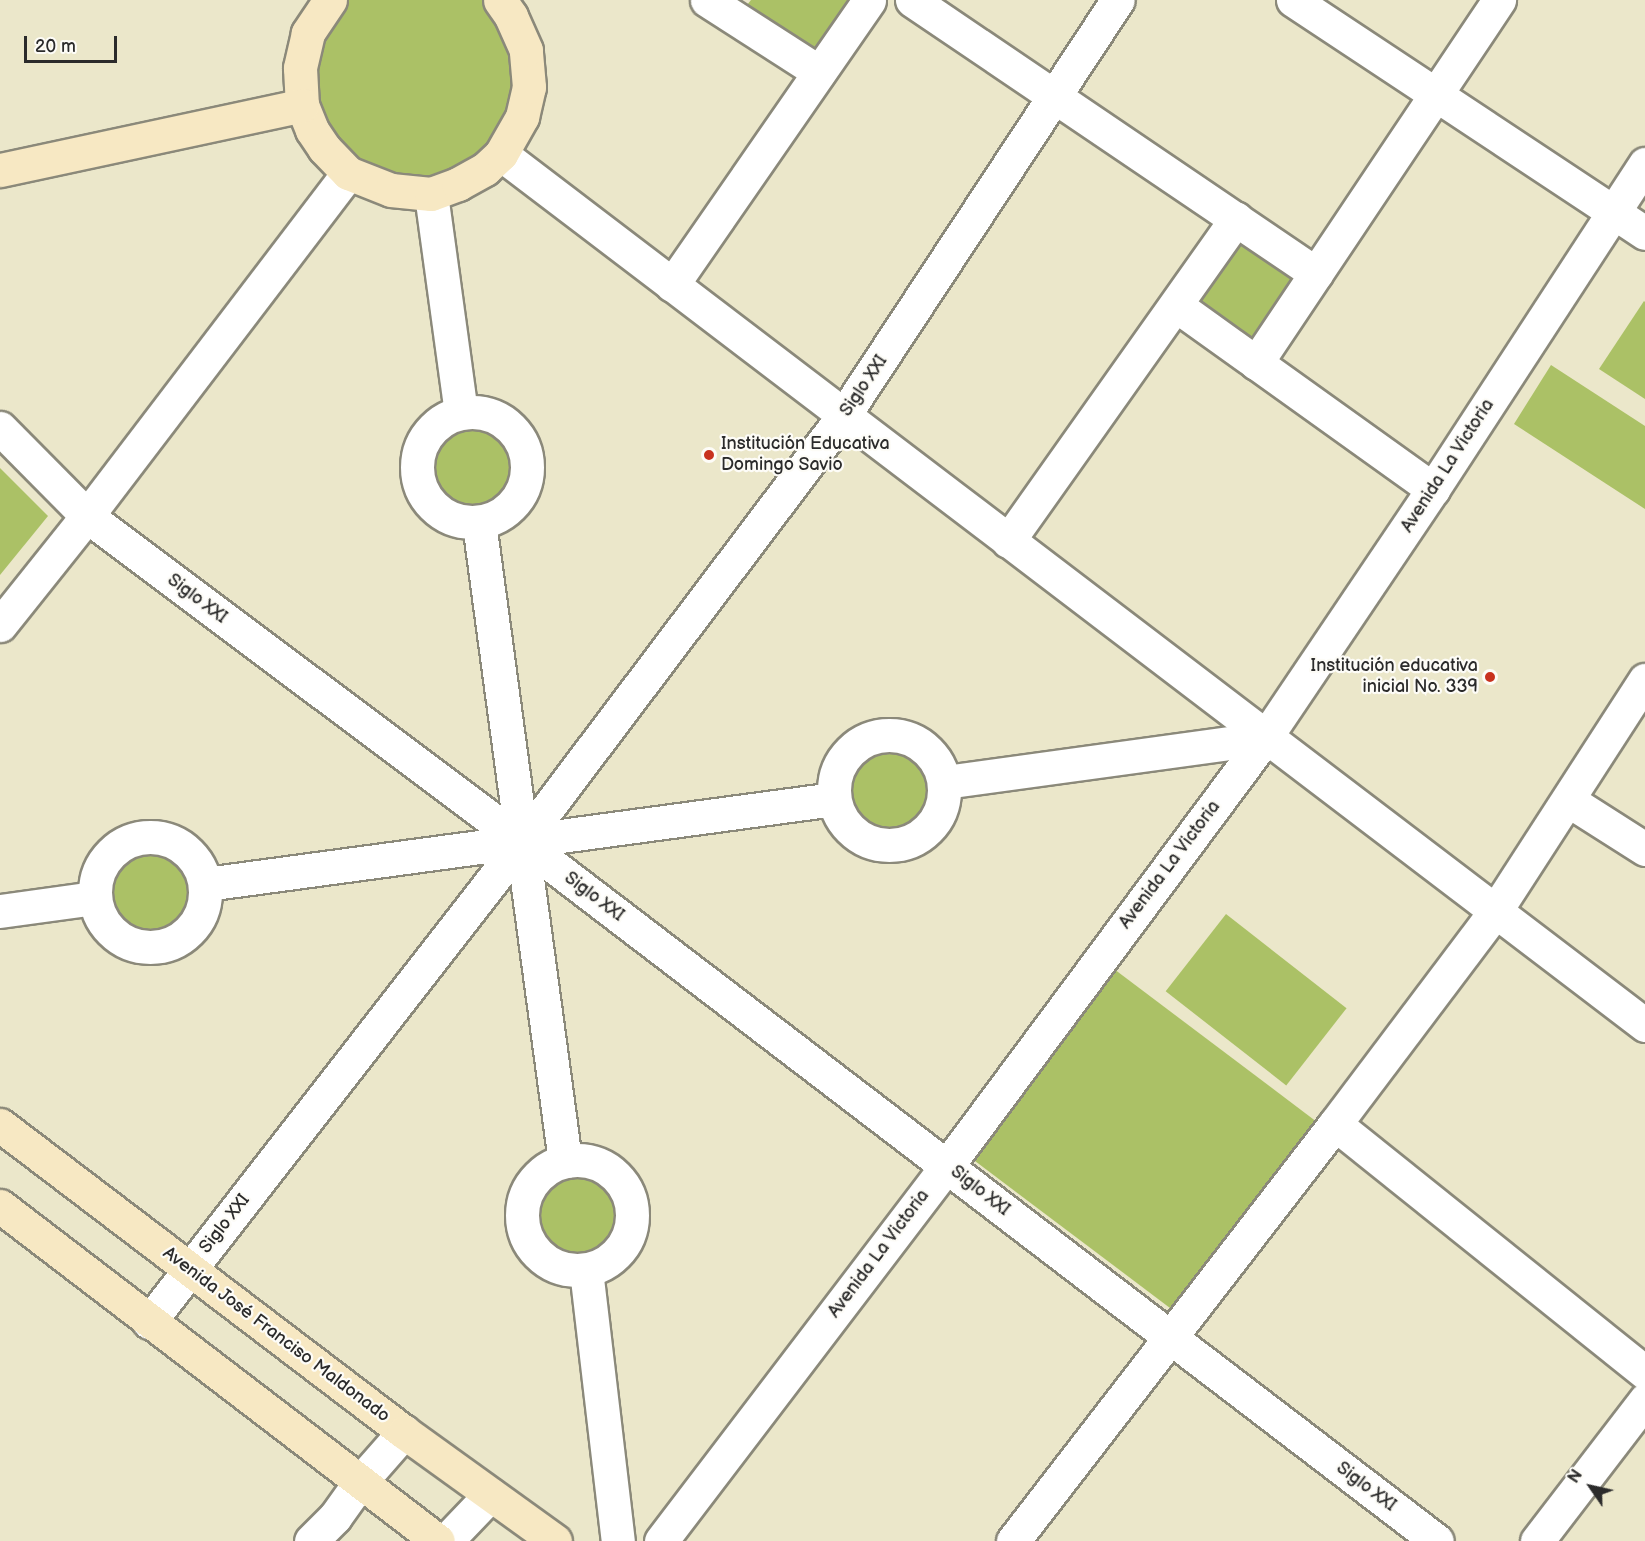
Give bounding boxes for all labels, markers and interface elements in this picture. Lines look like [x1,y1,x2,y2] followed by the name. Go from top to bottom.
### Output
[27,24,120,62] scale bar
[35,36,76,57] text: 20 m
[835,351,893,421] street label: Siglo XXI
[1397,395,1499,537] street label: Avenida La Victoria
[721,434,890,476] place label: Institución Educativa Domingo Savio
[702,448,716,462] marker: Institución Educativa Domingo Savio
[162,569,232,629] street label: Siglo XXI
[1311,656,1478,698] place label: Institución educativa inicial No. 339
[1483,670,1497,684] marker: Institución educativa inicial No. 339
[1115,797,1225,933] street label: Avenida La Victoria
[559,867,629,927] street label: Siglo XXI
[946,1161,1014,1221] street label: Siglo XXI
[824,1186,934,1322] street label: Avenida La Victoria
[195,1190,255,1258] street label: Siglo XXI
[158,1242,394,1428] street label: Avenida José Franciso Maldonado
[1331,1457,1401,1517] street label: Siglo XXI
[1561,1457,1621,1517] north arrow
[1564,1466,1587,1487] text: N

